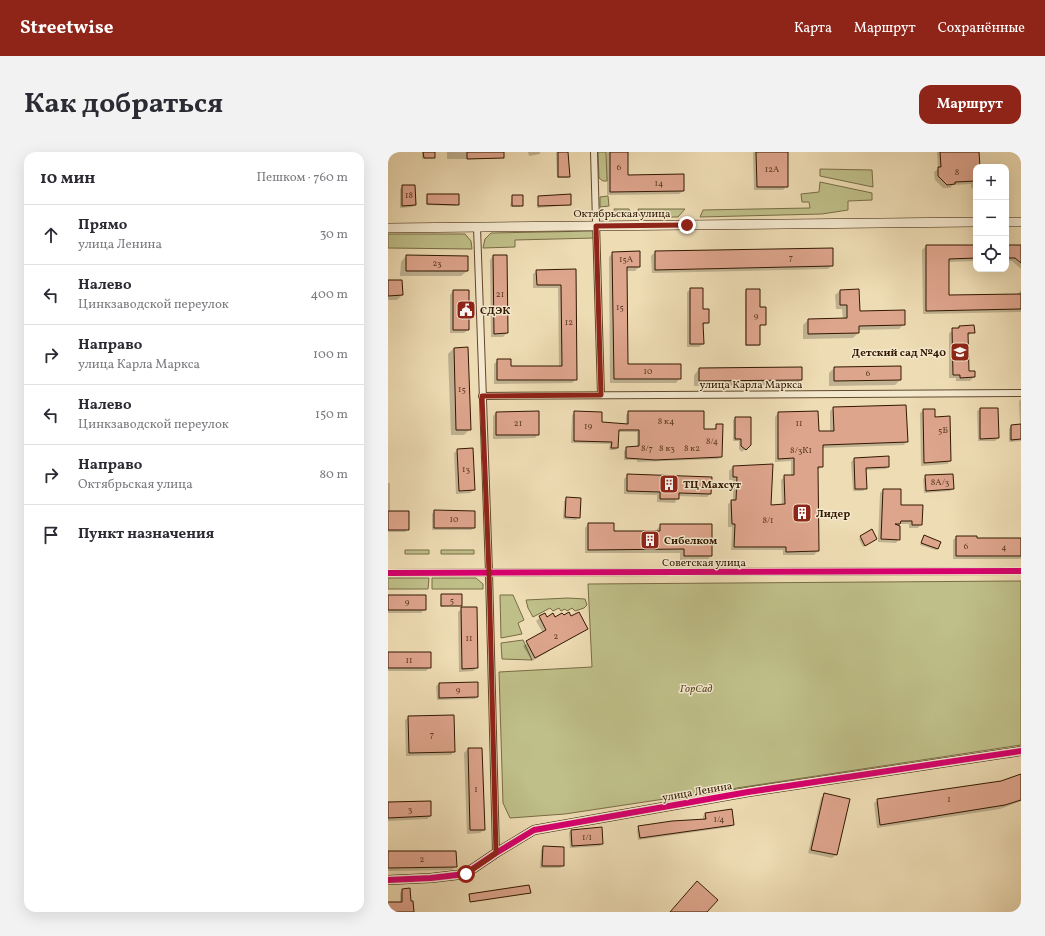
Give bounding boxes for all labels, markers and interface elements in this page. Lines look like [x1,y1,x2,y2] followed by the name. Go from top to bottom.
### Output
[20,15,113,41] text: Streetwise
[794,19,832,38] text: Карта
[854,19,916,38] text: Маршрут
[938,19,1025,38] text: Сохранённые
[24,85,223,124] text: Как добраться
[919,85,1021,124] button: Маршрут
[617,161,622,174] house number: 6
[765,163,780,176] house number: 12А
[973,164,1009,272] map controls
[973,164,1009,200] button: +
[955,166,960,179] house number: 8
[40,167,95,190] text: 10 мин
[256,169,348,187] text: Пешком · 760 m
[655,177,663,190] house number: 14
[405,189,413,202] house number: 18
[973,200,1009,236] button: −
[573,207,671,222] street label: Октябрьская улица
[78,215,127,236] text: Прямо
[678,216,696,234] route end
[40,224,62,246] icon: ahead
[320,226,348,244] text: 30 m
[78,236,162,254] text: улица Ленина
[973,236,1009,272] button: locate
[789,251,793,264] house number: 7
[619,253,634,266] house number: 15А
[432,257,442,270] house number: 23
[78,275,132,296] text: Налево
[40,284,62,306] icon: left
[311,286,348,304] text: 400 m
[496,288,504,301] house number: 21
[78,296,229,314] text: Цинкзаводской переулок
[455,299,477,321] public building icon: СДЭК
[616,301,624,314] house number: 15
[480,304,510,319] place label: СДЭК
[754,310,759,323] house number: 9
[565,316,573,329] house number: 12
[78,335,142,356] text: Направо
[949,341,971,363] school or university icon: Детский сад №40
[40,344,62,366] icon: right
[313,346,348,364] text: 100 m
[852,346,946,361] place label: Детский сад №40
[78,356,200,374] text: улица Карла Маркса
[644,365,653,378] house number: 10
[866,367,871,380] house number: 6
[699,378,803,393] street label: улица Карла Маркса
[458,383,466,396] house number: 15
[78,395,132,416] text: Налево
[40,404,62,426] icon: left
[315,406,348,424] text: 150 m
[658,415,674,428] house number: 8 к4
[78,416,229,434] text: Цинкзаводской переулок
[514,417,522,430] house number: 21
[796,417,802,430] house number: 11
[584,420,592,433] house number: 19
[938,424,948,437] house number: 5Б
[706,435,718,448] house number: 8/4
[641,442,653,455] house number: 8/7
[659,442,675,455] house number: 8 к3
[684,442,700,455] house number: 8 к2
[790,444,812,457] house number: 8/3К1
[78,455,142,476] text: Направо
[462,463,470,476] house number: 13
[40,464,62,486] icon: right
[319,466,348,484] text: 80 m
[658,473,680,495] building icon: ТЦ Махсут
[78,476,193,494] text: Октябрьская улица
[931,476,950,489] house number: 8А/3
[683,478,741,493] place label: ТЦ Махсут
[791,502,813,524] building icon: Лидер
[816,507,850,522] place label: Лидер
[450,513,459,526] house number: 10
[762,514,774,527] house number: 8/1
[40,524,62,546] icon: arrive
[78,524,214,545] text: Пункт назначения
[639,529,661,551] building icon: Сибелком
[664,534,718,549] place label: Сибелком
[964,540,969,553] house number: 6
[1001,541,1007,554] house number: 4
[662,556,746,571] street label: Советская улица
[450,594,454,607] house number: 5
[405,596,410,609] house number: 9
[554,630,559,643] house number: 2
[466,632,472,645] house number: 11
[406,654,412,667] house number: 11
[680,682,712,697] park label: ГорСад
[456,684,461,697] house number: 9
[430,728,434,741] house number: 7
[661,779,734,806] street label: улица Ленина
[474,783,478,796] house number: 1
[947,793,951,806] house number: 1
[408,803,413,816] house number: 3
[714,813,724,826] house number: 1/4
[582,831,592,844] house number: 1/1
[420,853,425,866] house number: 2
[457,865,475,883] route start

